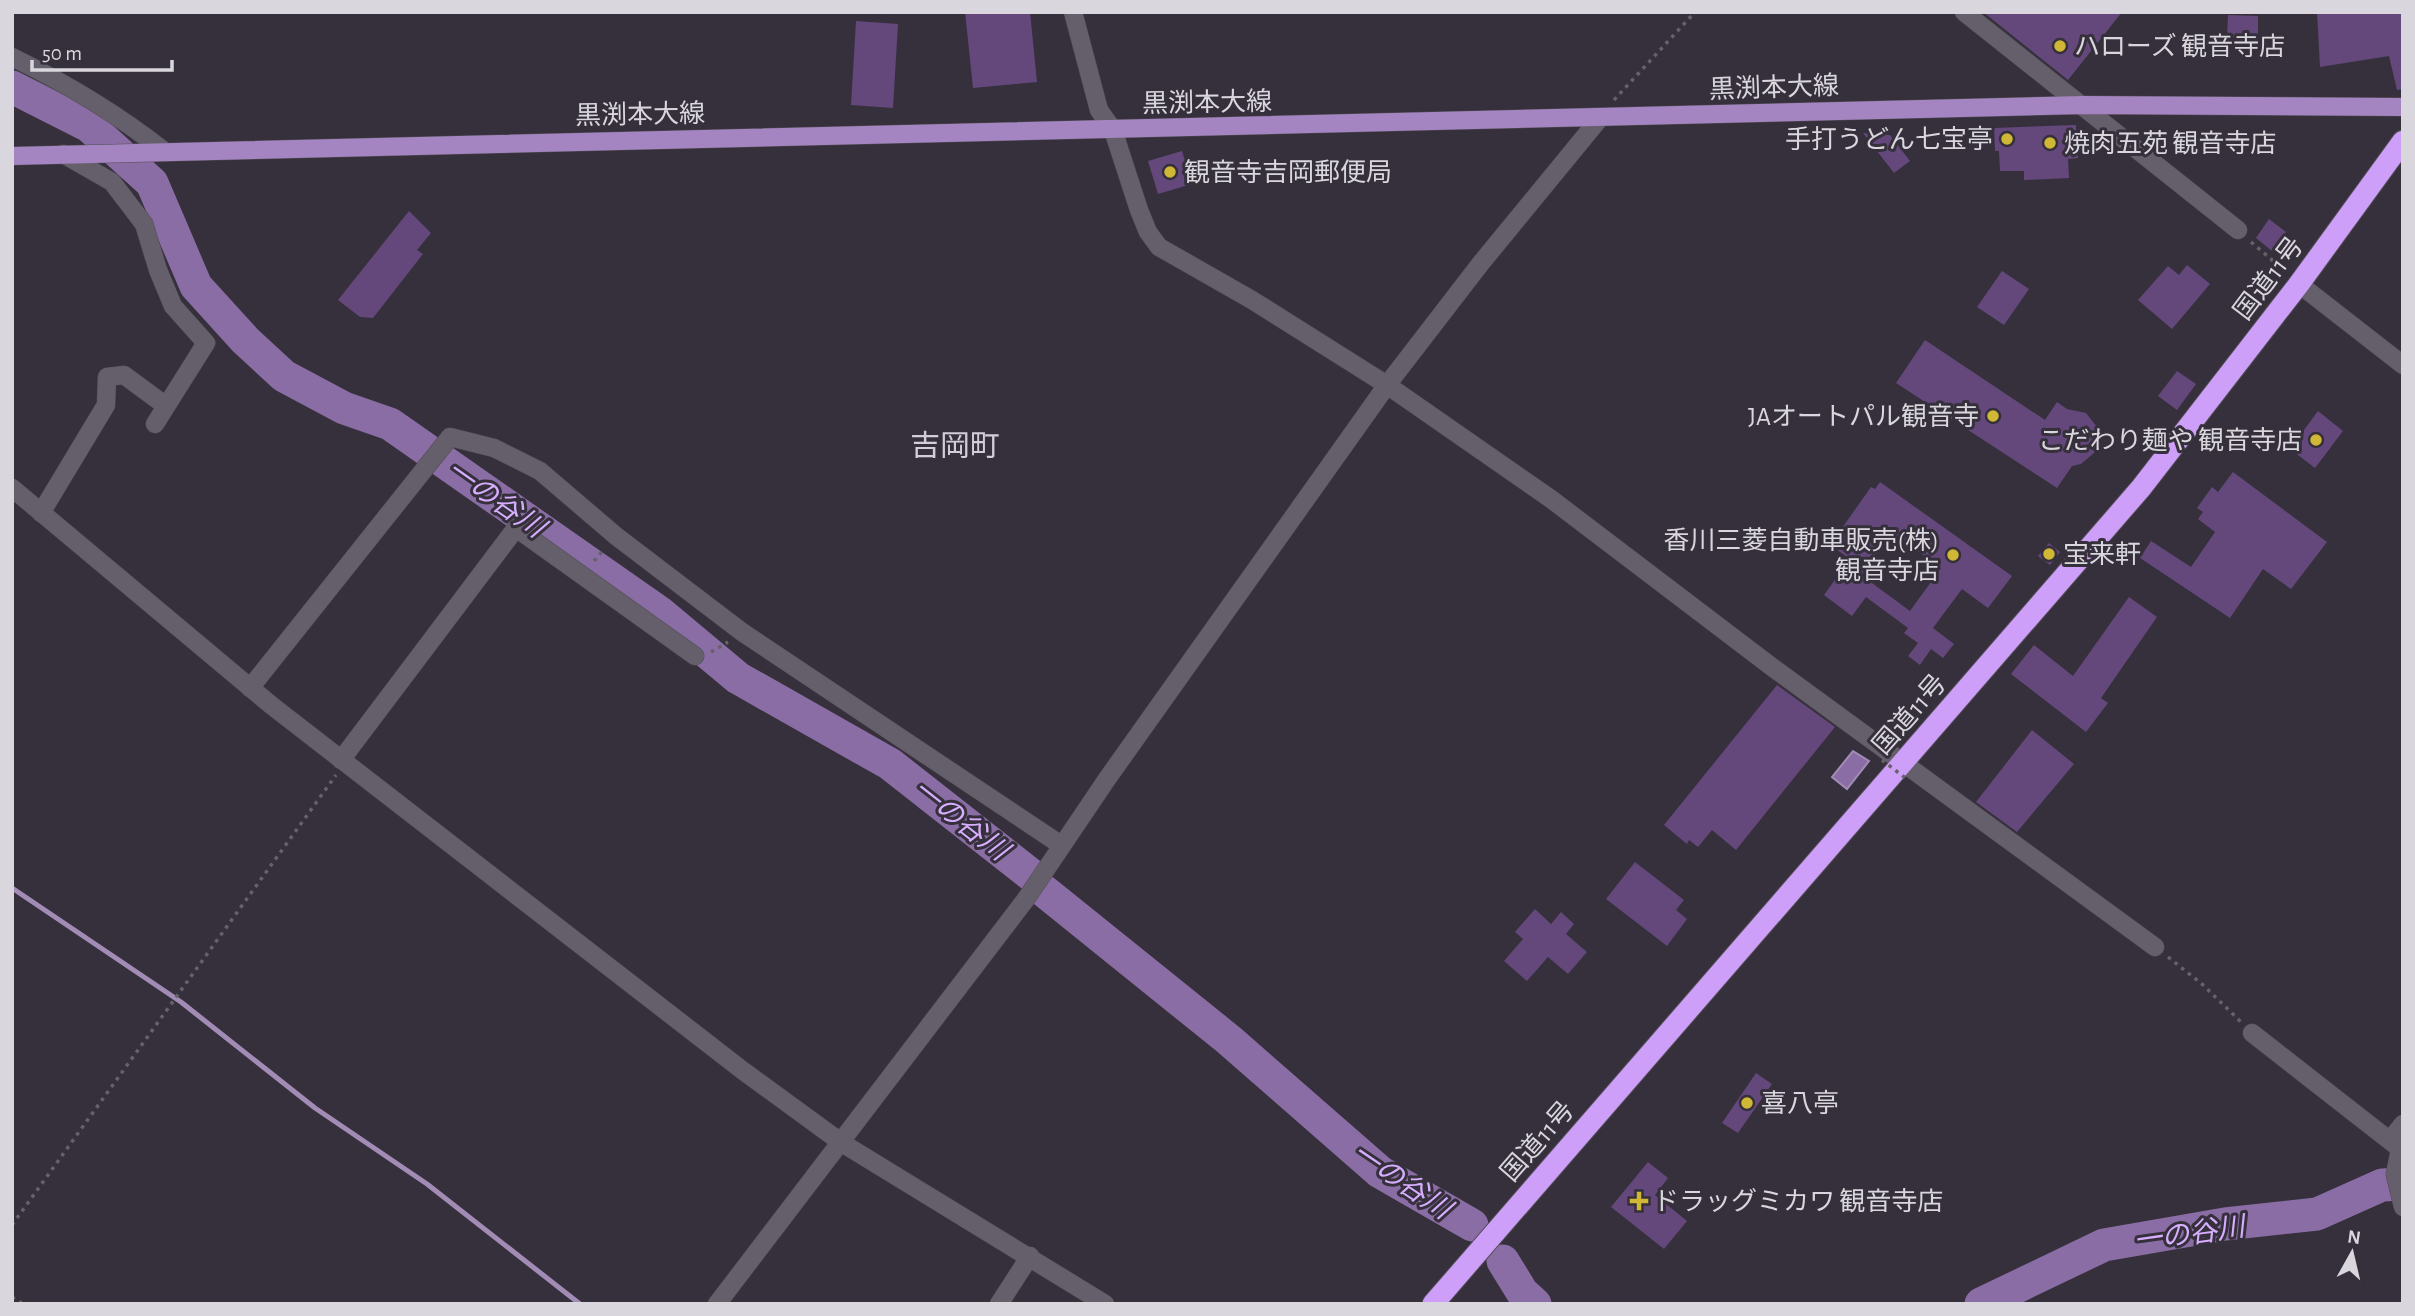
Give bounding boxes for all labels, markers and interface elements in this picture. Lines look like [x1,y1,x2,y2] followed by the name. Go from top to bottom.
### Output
[32,28,172,72] scale bar
[2074,32,2285,60] place label: ハローズ 観音寺店
[2052,38,2068,54] marker: ハローズ 観音寺店
[42,43,82,64] text: 50 m
[1709,72,1839,103] street label: 黒渕本大線
[1142,88,1272,117] street label: 黒渕本大線
[575,100,705,129] street label: 黒渕本大線
[1785,125,1993,153] place label: 手打うどん七宝亭
[2064,130,2276,157] place label: 焼肉五苑 観音寺店
[1999,131,2015,147] marker: 手打うどん七宝亭
[2042,135,2058,151] marker: 焼肉五苑 観音寺店
[1184,159,1392,186] place label: 観音寺吉岡郵便局
[1162,164,1178,180] marker: 観音寺吉岡郵便局
[2229,232,2308,325] street label: 国道11号
[1748,403,1979,430] place label: JAオートパル観音寺
[1985,408,2001,424] marker: JAオートパル観音寺
[2038,427,2302,454] place label: こだわり麺や 観音寺店
[910,430,1000,462] district label: 吉岡町
[2308,432,2324,448] marker: こだわり麺や 観音寺店
[441,455,552,545] water label: 一の谷川
[1664,526,1939,584] place label: 香川三菱自動車販売(株) 観音寺店
[2063,540,2141,568] place label: 宝来軒
[2041,546,2057,562] marker: 宝来軒
[1945,547,1961,563] marker: 香川三菱自動車販売(株) 観音寺店
[1868,669,1951,759] street label: 国道11号
[907,774,1015,868] water label: 一の谷川
[1761,1089,1839,1117] place label: 喜八亭
[1739,1095,1755,1111] marker: 喜八亭
[1496,1096,1579,1186] street label: 国道11号
[1347,1138,1458,1226] water label: 一の谷川
[1653,1187,1943,1215] place label: ドラッグミカワ 観音寺店
[1631,1193,1647,1209] marker: ドラッグミカワ 観音寺店
[2132,1212,2250,1257] water label: 一の谷川
[2317,1218,2387,1288] north arrow
[2346,1227,2362,1248] text: N

